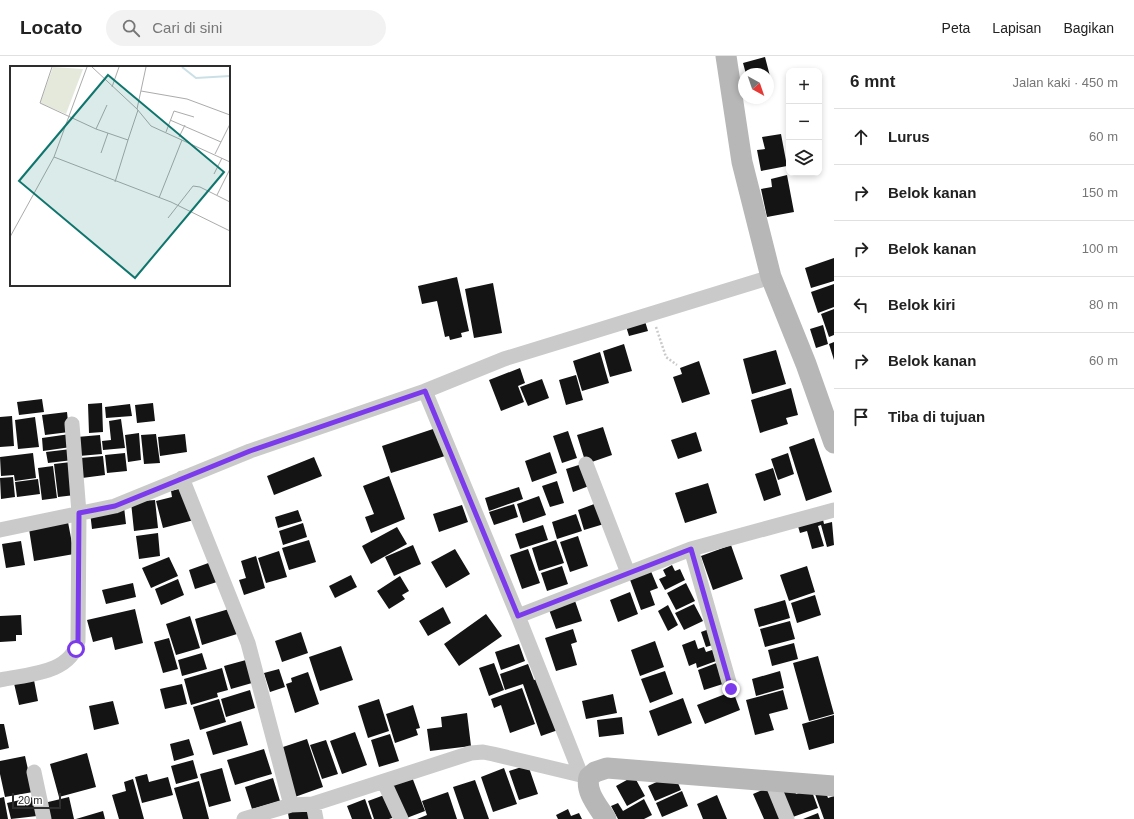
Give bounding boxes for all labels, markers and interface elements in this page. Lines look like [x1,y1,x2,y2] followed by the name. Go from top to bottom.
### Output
[106,10,386,46] search box
[20,17,82,38] text: Locato
[120,17,142,39] icon: search
[152,19,222,36] text: Cari di sini
[942,20,970,36] text: Peta
[992,20,1041,36] text: Lapisan
[1063,20,1114,36] text: Bagikan
[10,66,230,286] inset map
[738,68,774,104] north arrow
[786,68,822,176] map controls
[786,68,822,104] button: +
[850,72,895,91] text: 6 mnt
[1013,75,1118,90] text: Jalan kaki · 450 m
[786,104,822,140] button: −
[850,126,872,148] icon: ahead
[888,128,930,145] text: Lurus
[1089,129,1118,144] text: 60 m
[786,140,822,176] button: layers
[850,182,872,204] icon: right
[888,184,976,201] text: Belok kanan
[1082,185,1118,200] text: 150 m
[850,238,872,260] icon: right
[888,240,976,257] text: Belok kanan
[1082,241,1118,256] text: 100 m
[850,294,872,316] icon: left
[888,296,956,313] text: Belok kiri
[1089,297,1118,312] text: 80 m
[850,350,872,372] icon: right
[888,352,976,369] text: Belok kanan
[1089,353,1118,368] text: 60 m
[850,406,872,428] icon: arrive
[888,408,985,425] text: Tiba di tujuan
[67,640,85,658] route start
[722,680,740,698] route end
[12,791,61,810] scale bar
[18,794,42,806] text: 20 m

